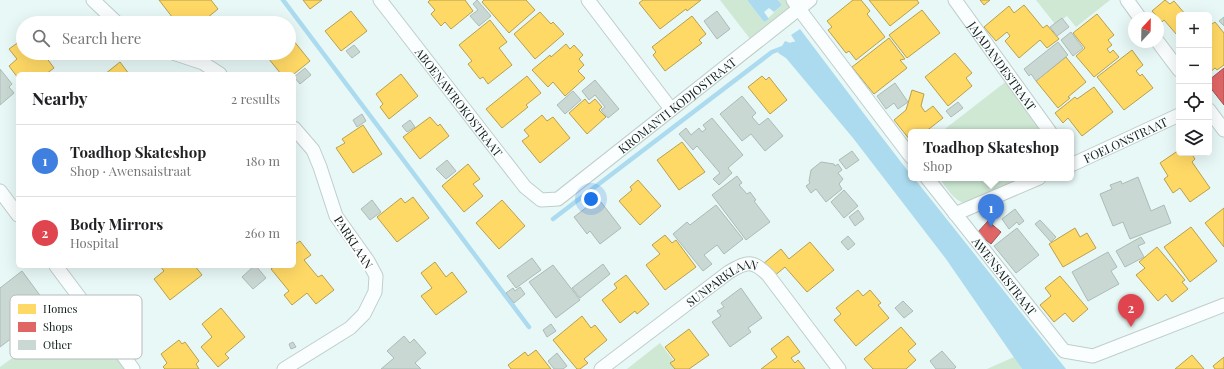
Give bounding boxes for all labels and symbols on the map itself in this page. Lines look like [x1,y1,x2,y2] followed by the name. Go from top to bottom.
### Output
[1128,12,1164,48] north arrow
[964,17,1040,114] street label: JAJADANDESTRAAT
[411,43,507,160] street label: ABOENAWROKOSTRAAT
[615,53,740,157] street label: KROMANTI KODJOSTRAAT
[1081,113,1171,166] street label: FOELONSTRAAT
[581,189,601,209] your location
[978,194,1004,227] pin: 1
[331,213,377,272] street label: PARKLAAN
[968,233,1041,319] street label: AWENSAISTRAAT
[683,255,761,310] street label: SUNPARKLAAN
[1118,294,1144,327] pin: 2
[10,295,142,359] legend
[43,301,77,316] text: Homes
[43,319,73,334] text: Shops
[43,337,72,352] text: Other

